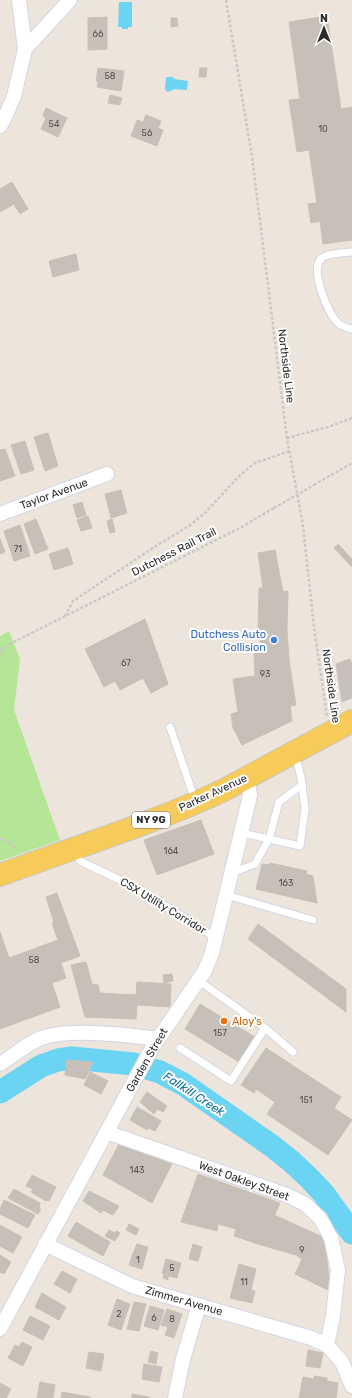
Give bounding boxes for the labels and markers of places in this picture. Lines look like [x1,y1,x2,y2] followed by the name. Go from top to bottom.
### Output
[190,628,266,654] place label: Dutchess Auto Collision
[269,635,279,645] marker: Dutchess Auto Collision
[232,1015,262,1028] place label: Aloy's
[219,1016,229,1026] marker: Aloy's

